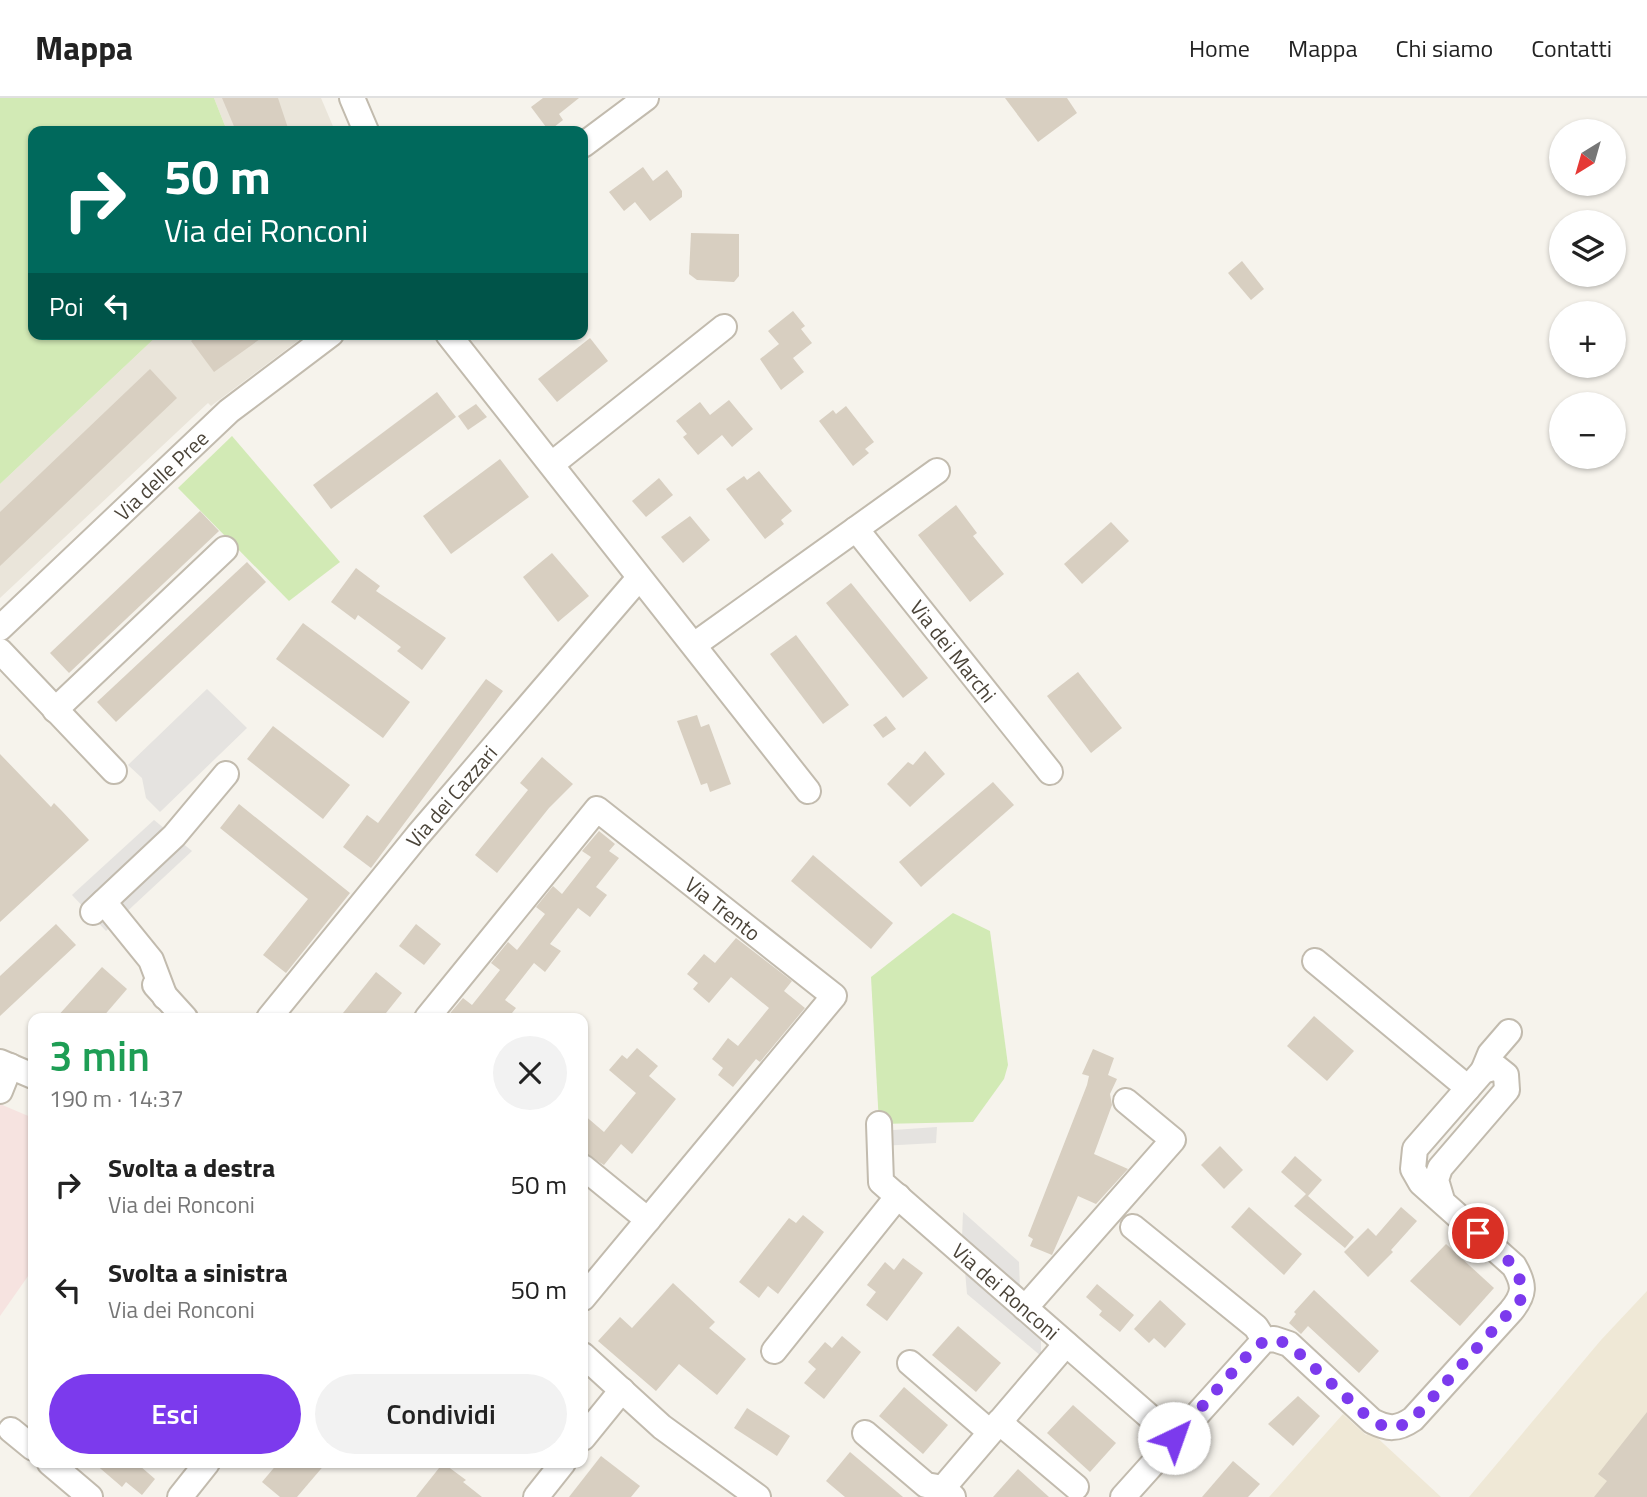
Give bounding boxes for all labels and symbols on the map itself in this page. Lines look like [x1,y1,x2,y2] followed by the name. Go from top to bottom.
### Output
[1549,119,1626,196] north arrow
[107,423,215,528] street label: Via delle Pree
[902,593,1004,709] street label: Via dei Marchi
[398,738,505,855] street label: Via dei Cazzari
[678,868,768,948] street label: Via Trento
[1448,1203,1508,1263] pin
[945,1235,1067,1347] street label: Via dei Ronconi
[1137,1401,1211,1475] position arrow

